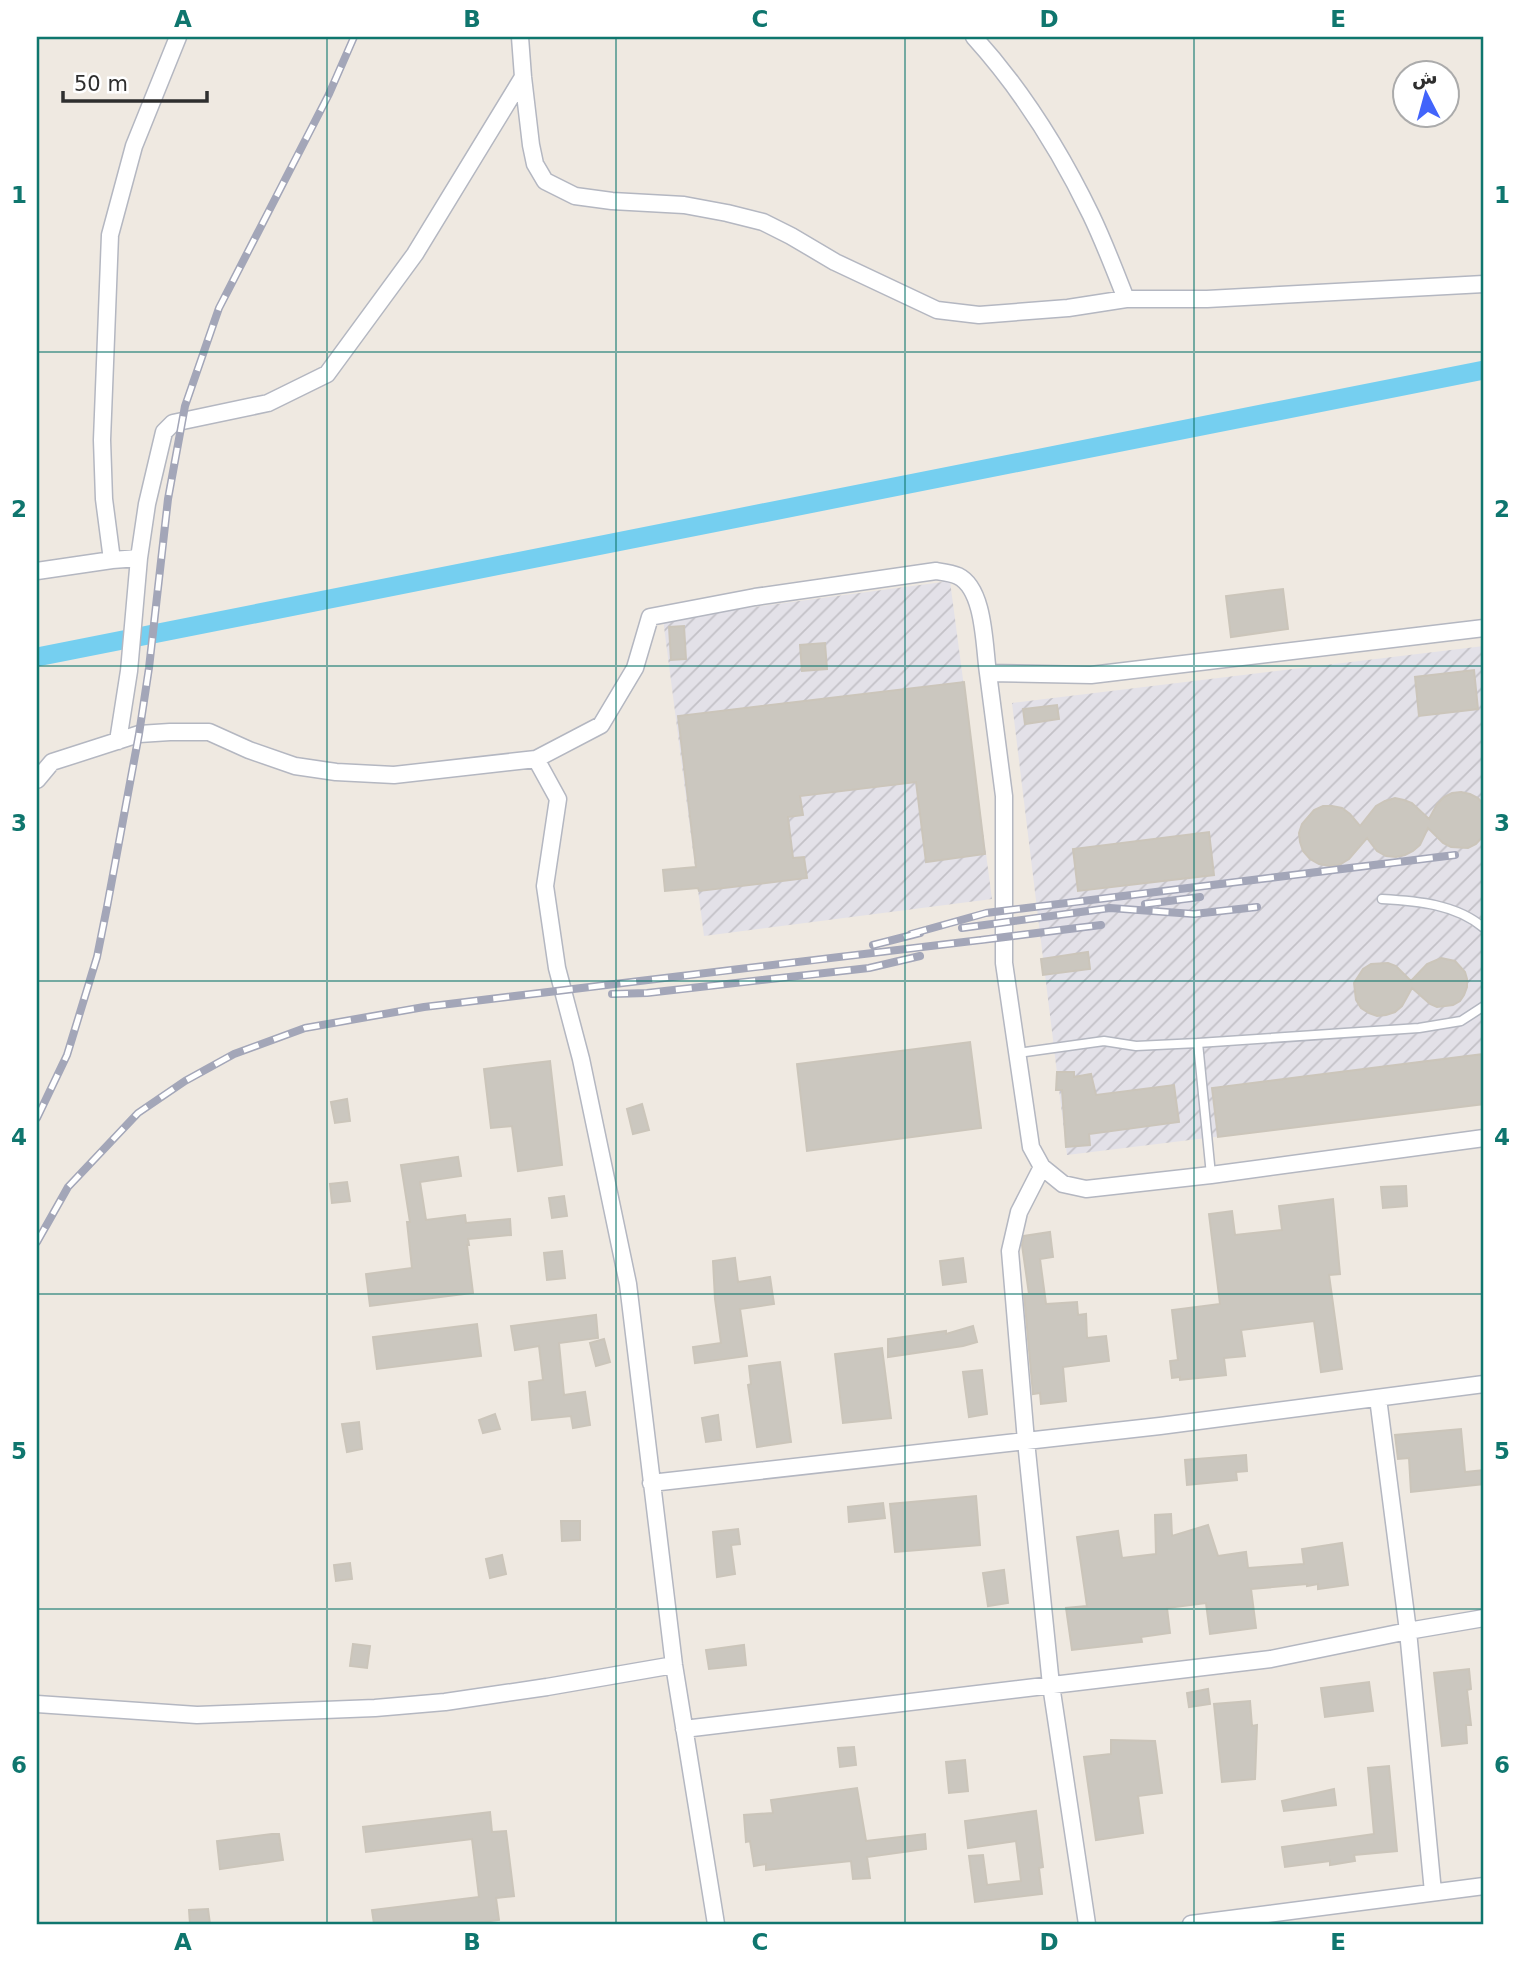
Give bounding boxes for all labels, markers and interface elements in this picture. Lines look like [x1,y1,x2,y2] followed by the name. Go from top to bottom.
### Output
[174,6,192,32] text: A
[463,6,481,32] text: B
[752,6,768,32] text: C
[1039,6,1059,32] text: D
[1330,6,1346,32] text: E
[63,60,206,104] scale bar
[1392,60,1462,130] north arrow
[1410,65,1439,90] text: ش
[74,72,128,96] text: 50 m
[11,182,27,208] text: 1
[1494,182,1510,208] text: 1
[11,496,27,522] text: 2
[1494,496,1510,522] text: 2
[11,810,27,836] text: 3
[1494,810,1510,836] text: 3
[11,1124,27,1150] text: 4
[1494,1124,1510,1150] text: 4
[11,1438,27,1464] text: 5
[1494,1438,1510,1464] text: 5
[11,1752,27,1778] text: 6
[1494,1752,1510,1778] text: 6
[174,1929,192,1955] text: A
[463,1929,481,1955] text: B
[752,1929,768,1955] text: C
[1039,1929,1059,1955] text: D
[1330,1929,1346,1955] text: E

